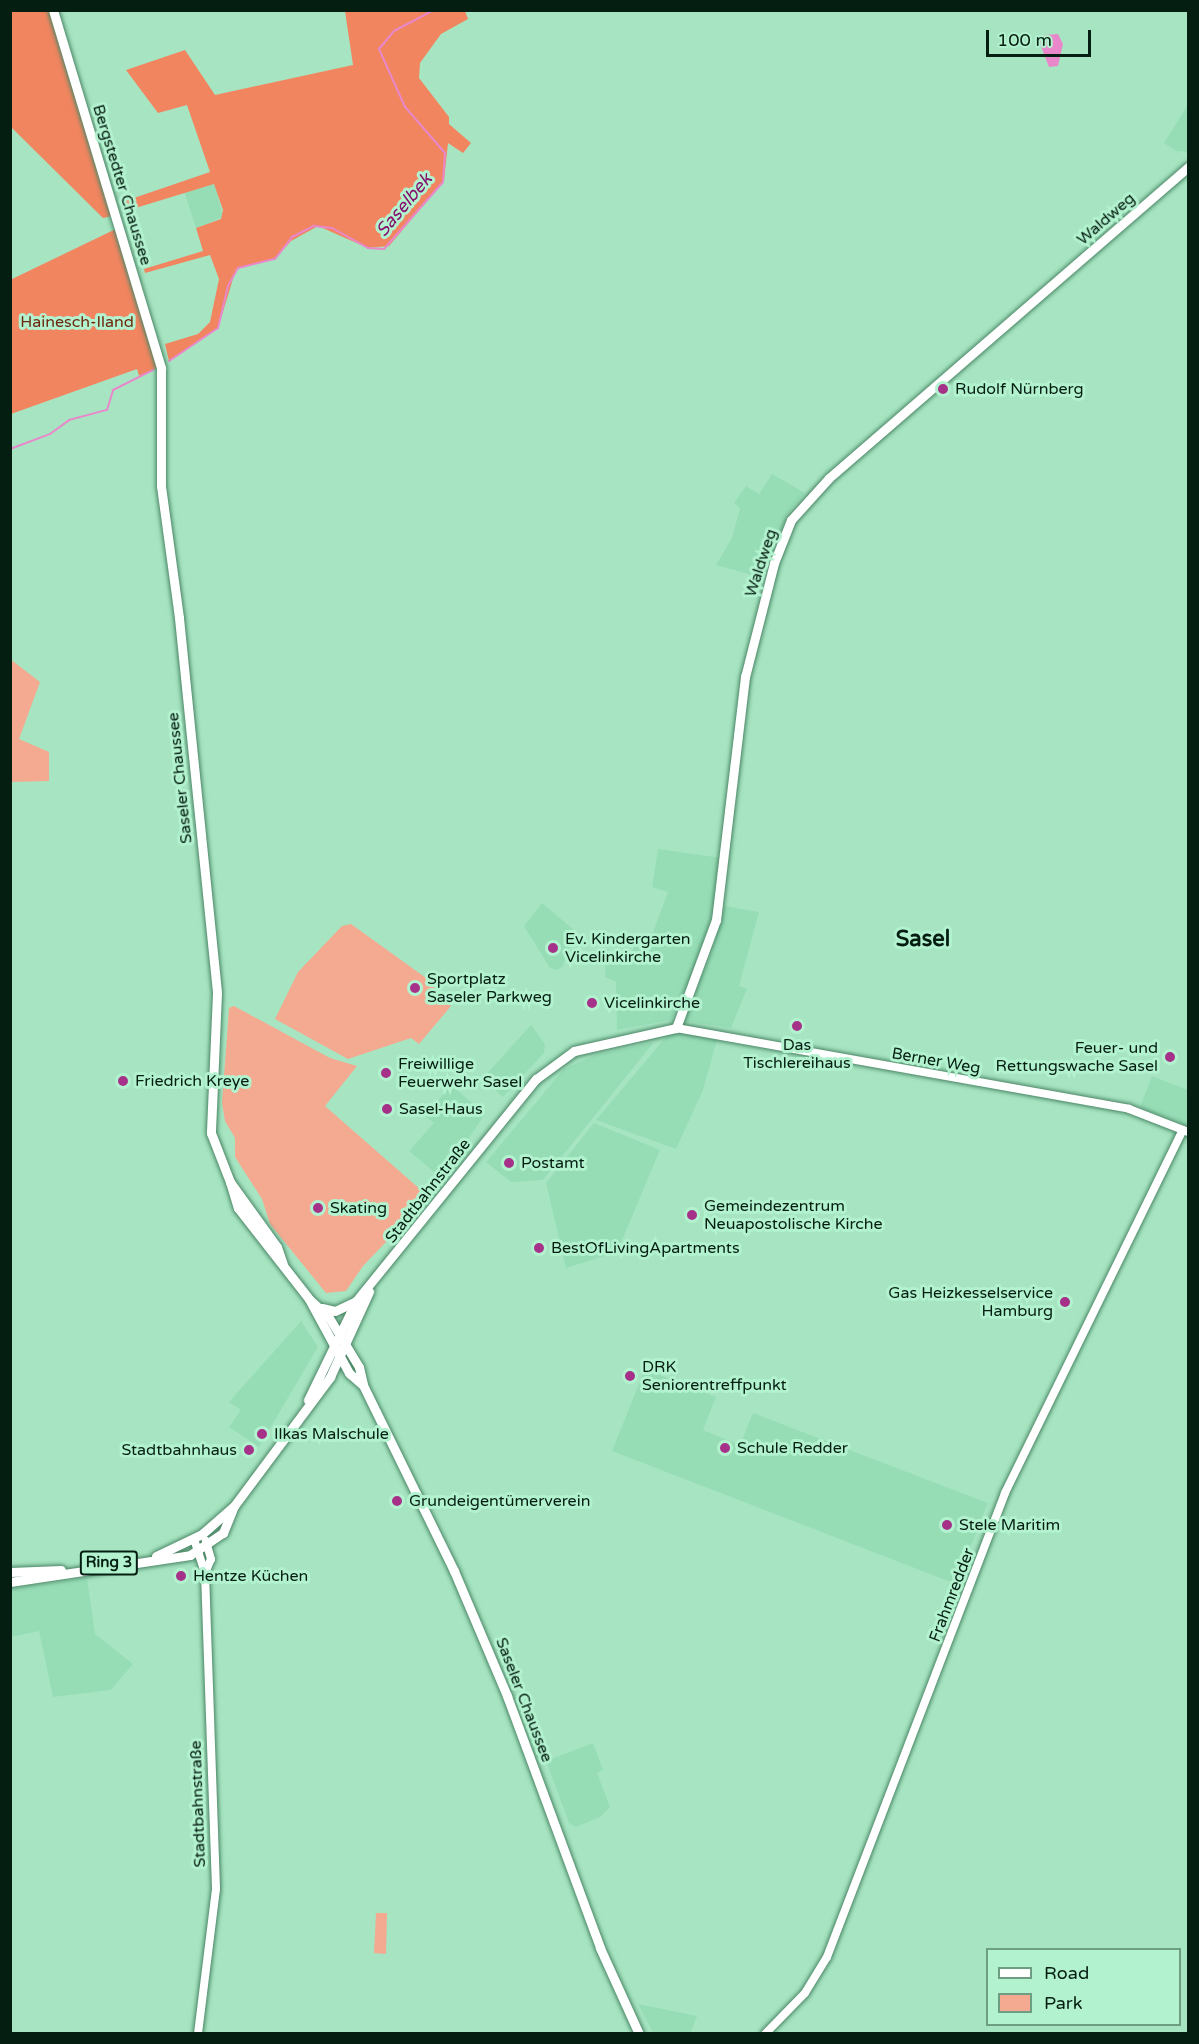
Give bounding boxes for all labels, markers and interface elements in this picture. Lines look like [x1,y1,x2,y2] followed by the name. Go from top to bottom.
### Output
[989,18,1094,56] scale bar
[997,29,1052,51] text: 100 m
[88,102,156,268] street label: Bergstedter Chaussee
[371,169,437,241] water label: Saselbek
[1073,189,1139,249] street label: Waldweg
[20,312,134,332] park label: Hainesch-Iland
[955,379,1084,399] place label: Rudolf Nürnberg
[936,382,950,396] marker: Rudolf Nürnberg
[741,527,781,599] street label: Waldweg
[164,711,196,845] street label: Saseler Chaussee
[896,927,950,953] district label: Sasel
[565,929,691,967] place label: Ev. Kindergarten Vicelinkirche
[546,941,560,955] marker: Ev. Kindergarten Vicelinkirche
[427,969,552,1007] place label: Sportplatz Saseler Parkweg
[408,981,422,995] marker: Sportplatz Saseler Parkweg
[604,993,700,1013] place label: Vicelinkirche
[585,996,599,1010] marker: Vicelinkirche
[790,1019,804,1033] marker: Das Tischlereihaus
[743,1035,851,1073] place label: Das Tischlereihaus
[996,1038,1158,1076] place label: Feuer- und Rettungswache Sasel
[890,1044,982,1078] street label: Berner Weg
[1163,1050,1177,1064] marker: Feuer- und Rettungswache Sasel
[398,1054,522,1092] place label: Freiwillige Feuerwehr Sasel
[379,1066,393,1080] marker: Freiwillige Feuerwehr Sasel
[135,1071,249,1091] place label: Friedrich Kreye
[116,1074,130,1088] marker: Friedrich Kreye
[399,1099,483,1119] place label: Sasel-Haus
[380,1102,394,1116] marker: Sasel-Haus
[381,1135,475,1247] street label: Stadtbahnstraße
[521,1153,585,1173] place label: Postamt
[502,1156,516,1170] marker: Postamt
[704,1196,883,1234] place label: Gemeindezentrum Neuapostolische Kirche
[330,1198,387,1218] place label: Skating
[311,1201,325,1215] marker: Skating
[685,1208,699,1222] marker: Gemeindezentrum Neuapostolische Kirche
[551,1238,740,1258] place label: BestOfLivingApartments
[532,1241,546,1255] marker: BestOfLivingApartments
[888,1283,1053,1321] place label: Gas Heizkesselservice Hamburg
[1058,1295,1072,1309] marker: Gas Heizkesselservice Hamburg
[642,1357,787,1395] place label: DRK Seniorentreffpunkt
[623,1369,637,1383] marker: DRK Seniorentreffpunkt
[274,1424,389,1444] place label: Ilkas Malschule
[255,1427,269,1441] marker: Ilkas Malschule
[737,1438,848,1458] place label: Schule Redder
[122,1440,237,1460] place label: Stadtbahnhaus
[718,1441,732,1455] marker: Schule Redder
[242,1443,256,1457] marker: Stadtbahnhaus
[409,1491,590,1511] place label: Grundeigentümerverein
[390,1494,404,1508] marker: Grundeigentümerverein
[959,1515,1060,1535] place label: Stele Maritim
[940,1518,954,1532] marker: Stele Maritim
[925,1545,979,1645] street label: Frahmredder
[79,1551,139,1575] road number: Ring 3
[193,1566,308,1586] place label: Hentze Küchen
[174,1569,188,1583] marker: Hentze Küchen
[491,1635,557,1765] street label: Saseler Chaussee
[186,1740,210,1868] street label: Stadtbahnstraße
[986,1948,1181,2026] legend
[1044,1962,1089,1984] text: Road
[1044,1992,1082,2014] text: Park

